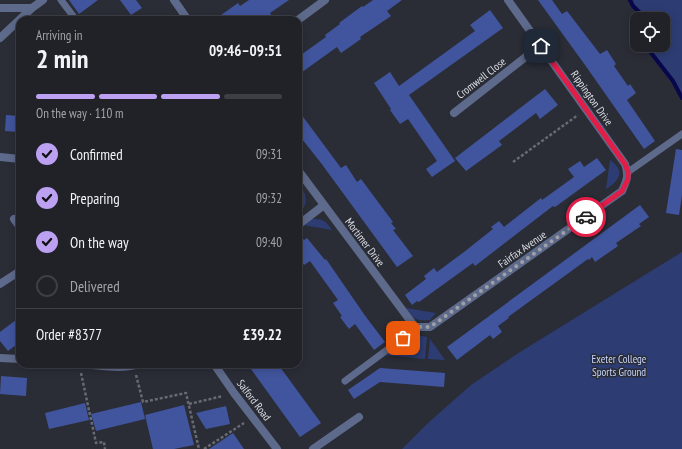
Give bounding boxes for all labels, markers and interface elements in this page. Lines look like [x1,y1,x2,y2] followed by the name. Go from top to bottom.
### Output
[630,12,670,52] map controls
[630,12,670,52] button: locate
[36,27,83,44] text: Arriving in
[524,29,558,63] pin
[530,35,552,57] icon: home
[209,41,282,60] text: 09:46–09:51
[36,42,89,75] text: 2 min
[454,54,509,102] street label: Cromwell Close
[568,68,616,129] street label: Rippington Drive
[36,105,123,122] text: On the way · 110 m
[36,143,58,165] icon: check
[70,145,123,164] text: Confirmed
[256,146,282,163] text: 09:31
[36,187,58,209] icon: check
[70,189,120,208] text: Preparing
[256,190,282,207] text: 09:32
[566,197,606,237] courier
[575,206,597,228] icon: car
[342,215,388,270] street label: Mortimer Drive
[495,227,549,271] street label: Fairfax Avenue
[36,231,58,253] icon: check
[70,233,129,252] text: On the way
[256,234,282,251] text: 09:40
[70,277,120,296] text: Delivered
[386,321,420,355] pin
[36,325,102,344] text: Order #8377
[243,325,282,344] text: £39.22
[392,327,414,349] icon: bag
[592,352,647,379] park label: Exeter College Sports Ground
[234,377,274,424] street label: Salford Road

